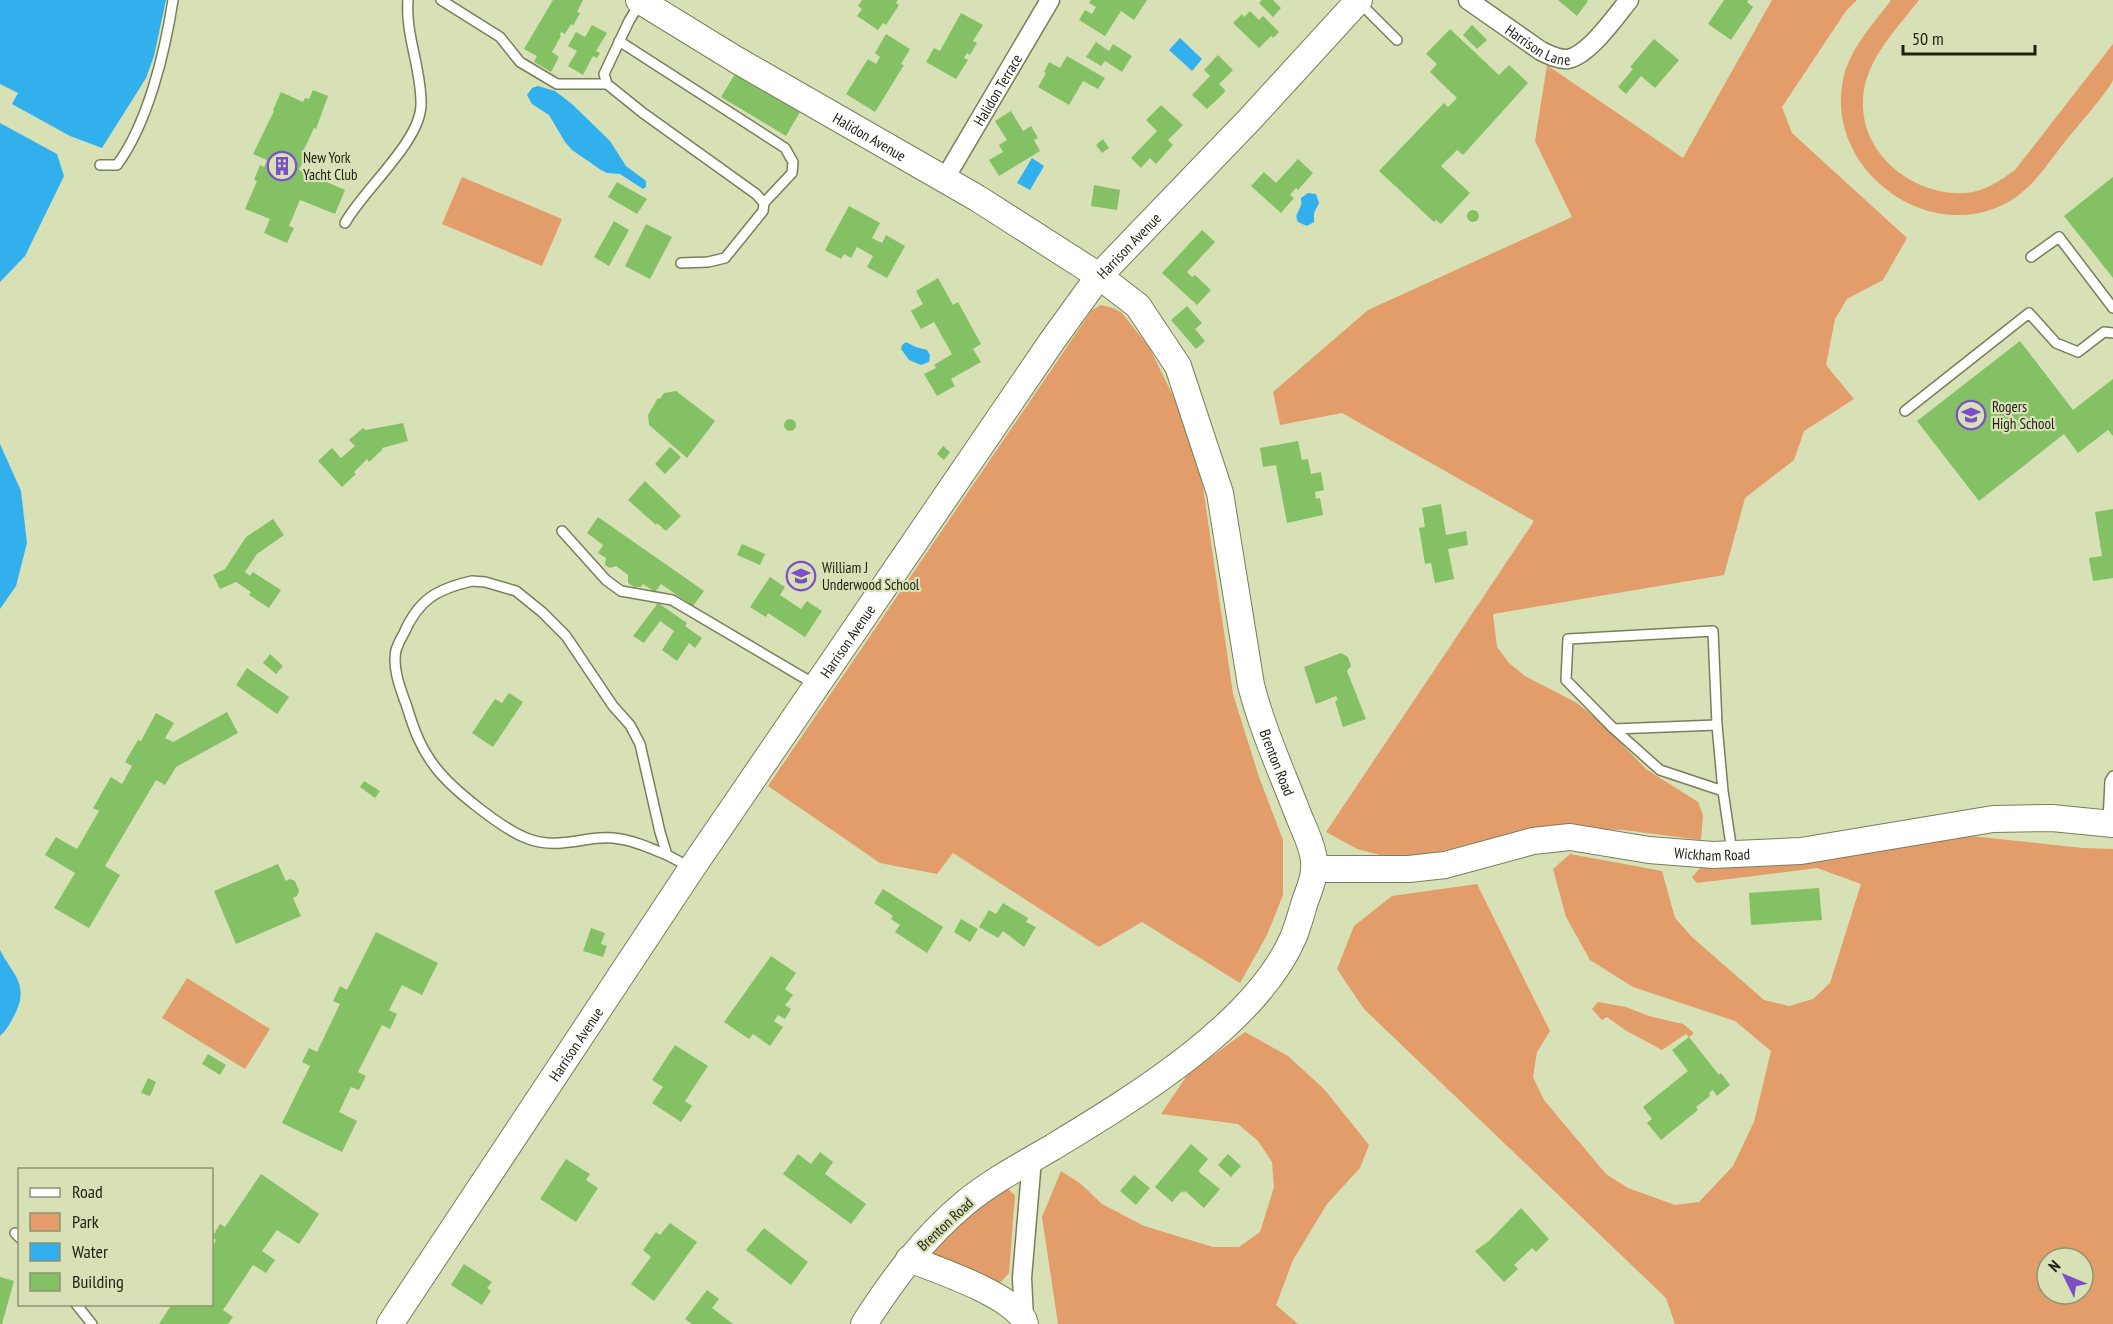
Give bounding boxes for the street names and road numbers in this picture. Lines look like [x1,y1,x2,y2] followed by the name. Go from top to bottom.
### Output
[1502,20,1571,69] street label: Harrison Lane
[969,50,1026,129] street label: Halidon Terrace
[830,108,910,165] street label: Halidon Avenue
[1092,208,1165,282] street label: Harrison Avenue
[815,601,879,681] street label: Harrison Avenue
[1256,727,1299,798] street label: Brenton Road
[1674,843,1750,865] street label: Wickham Road
[544,1003,607,1084] street label: Harrison Avenue
[913,1193,977,1255] street label: Brenton Road

